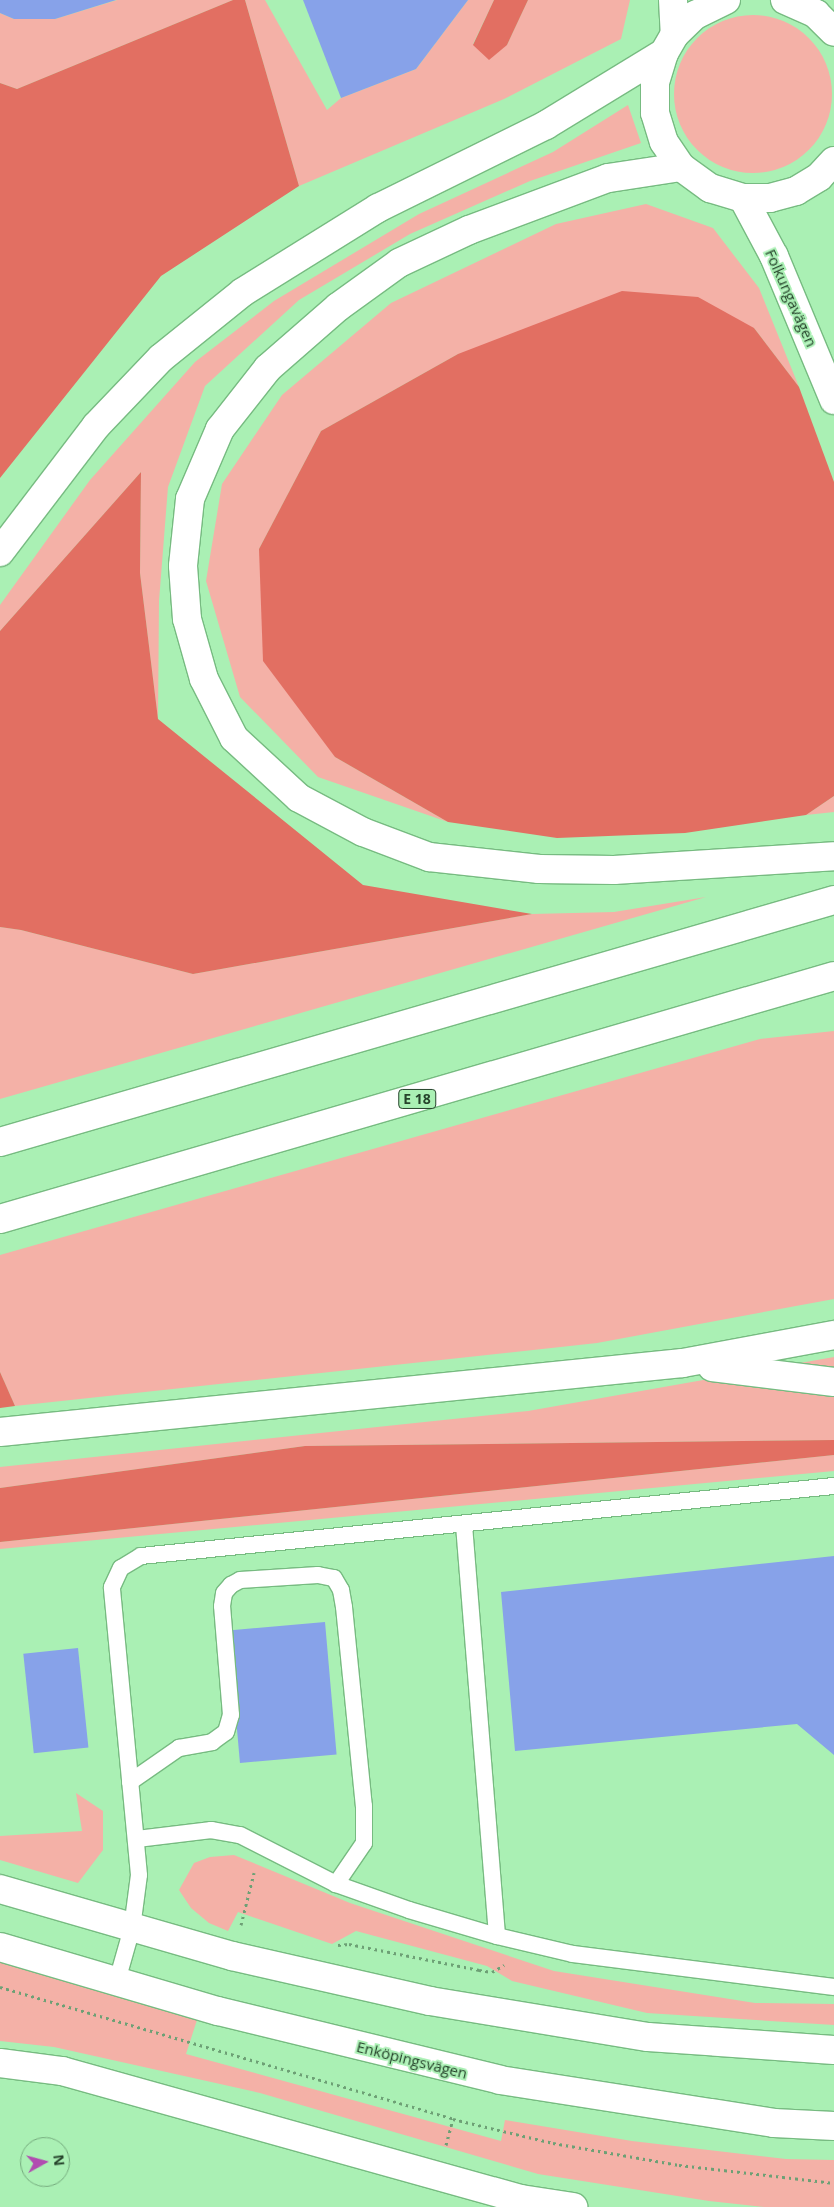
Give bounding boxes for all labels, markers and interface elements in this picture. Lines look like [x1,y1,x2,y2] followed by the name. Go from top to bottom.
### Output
[761,246,821,350] street label: Folkungavägen
[398,1088,436,1110] road number: E 18
[355,2038,469,2082] street label: Enköpingsvägen
[20,2137,70,2187] north arrow
[49,2153,70,2167] text: N

